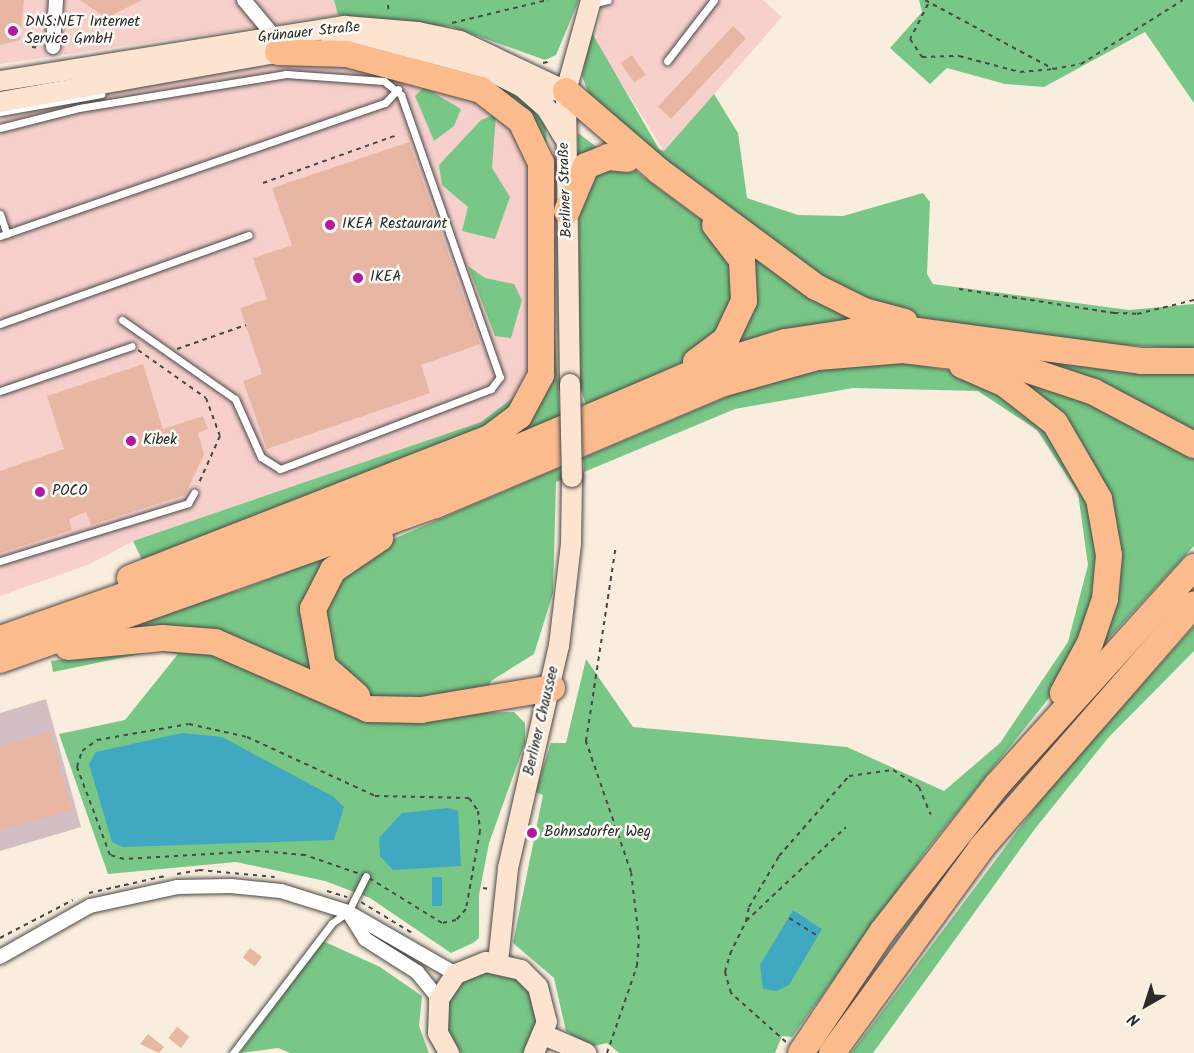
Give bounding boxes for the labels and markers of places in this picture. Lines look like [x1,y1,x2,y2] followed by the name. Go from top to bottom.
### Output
[25,13,140,48] place label: DNS:NET Internet Service GmbH
[6,24,20,38] marker: DNS:NET Internet Service GmbH
[342,216,447,234] place label: IKEA Restaurant
[323,218,337,232] marker: IKEA Restaurant
[370,269,401,287] place label: IKEA
[351,271,365,285] marker: IKEA
[143,432,177,450] place label: Kibek
[124,434,138,448] marker: Kibek
[52,483,88,501] place label: POCO
[33,485,47,499] marker: POCO
[544,824,651,842] place label: Bohnsdorfer Weg
[525,826,539,840] marker: Bohnsdorfer Weg

